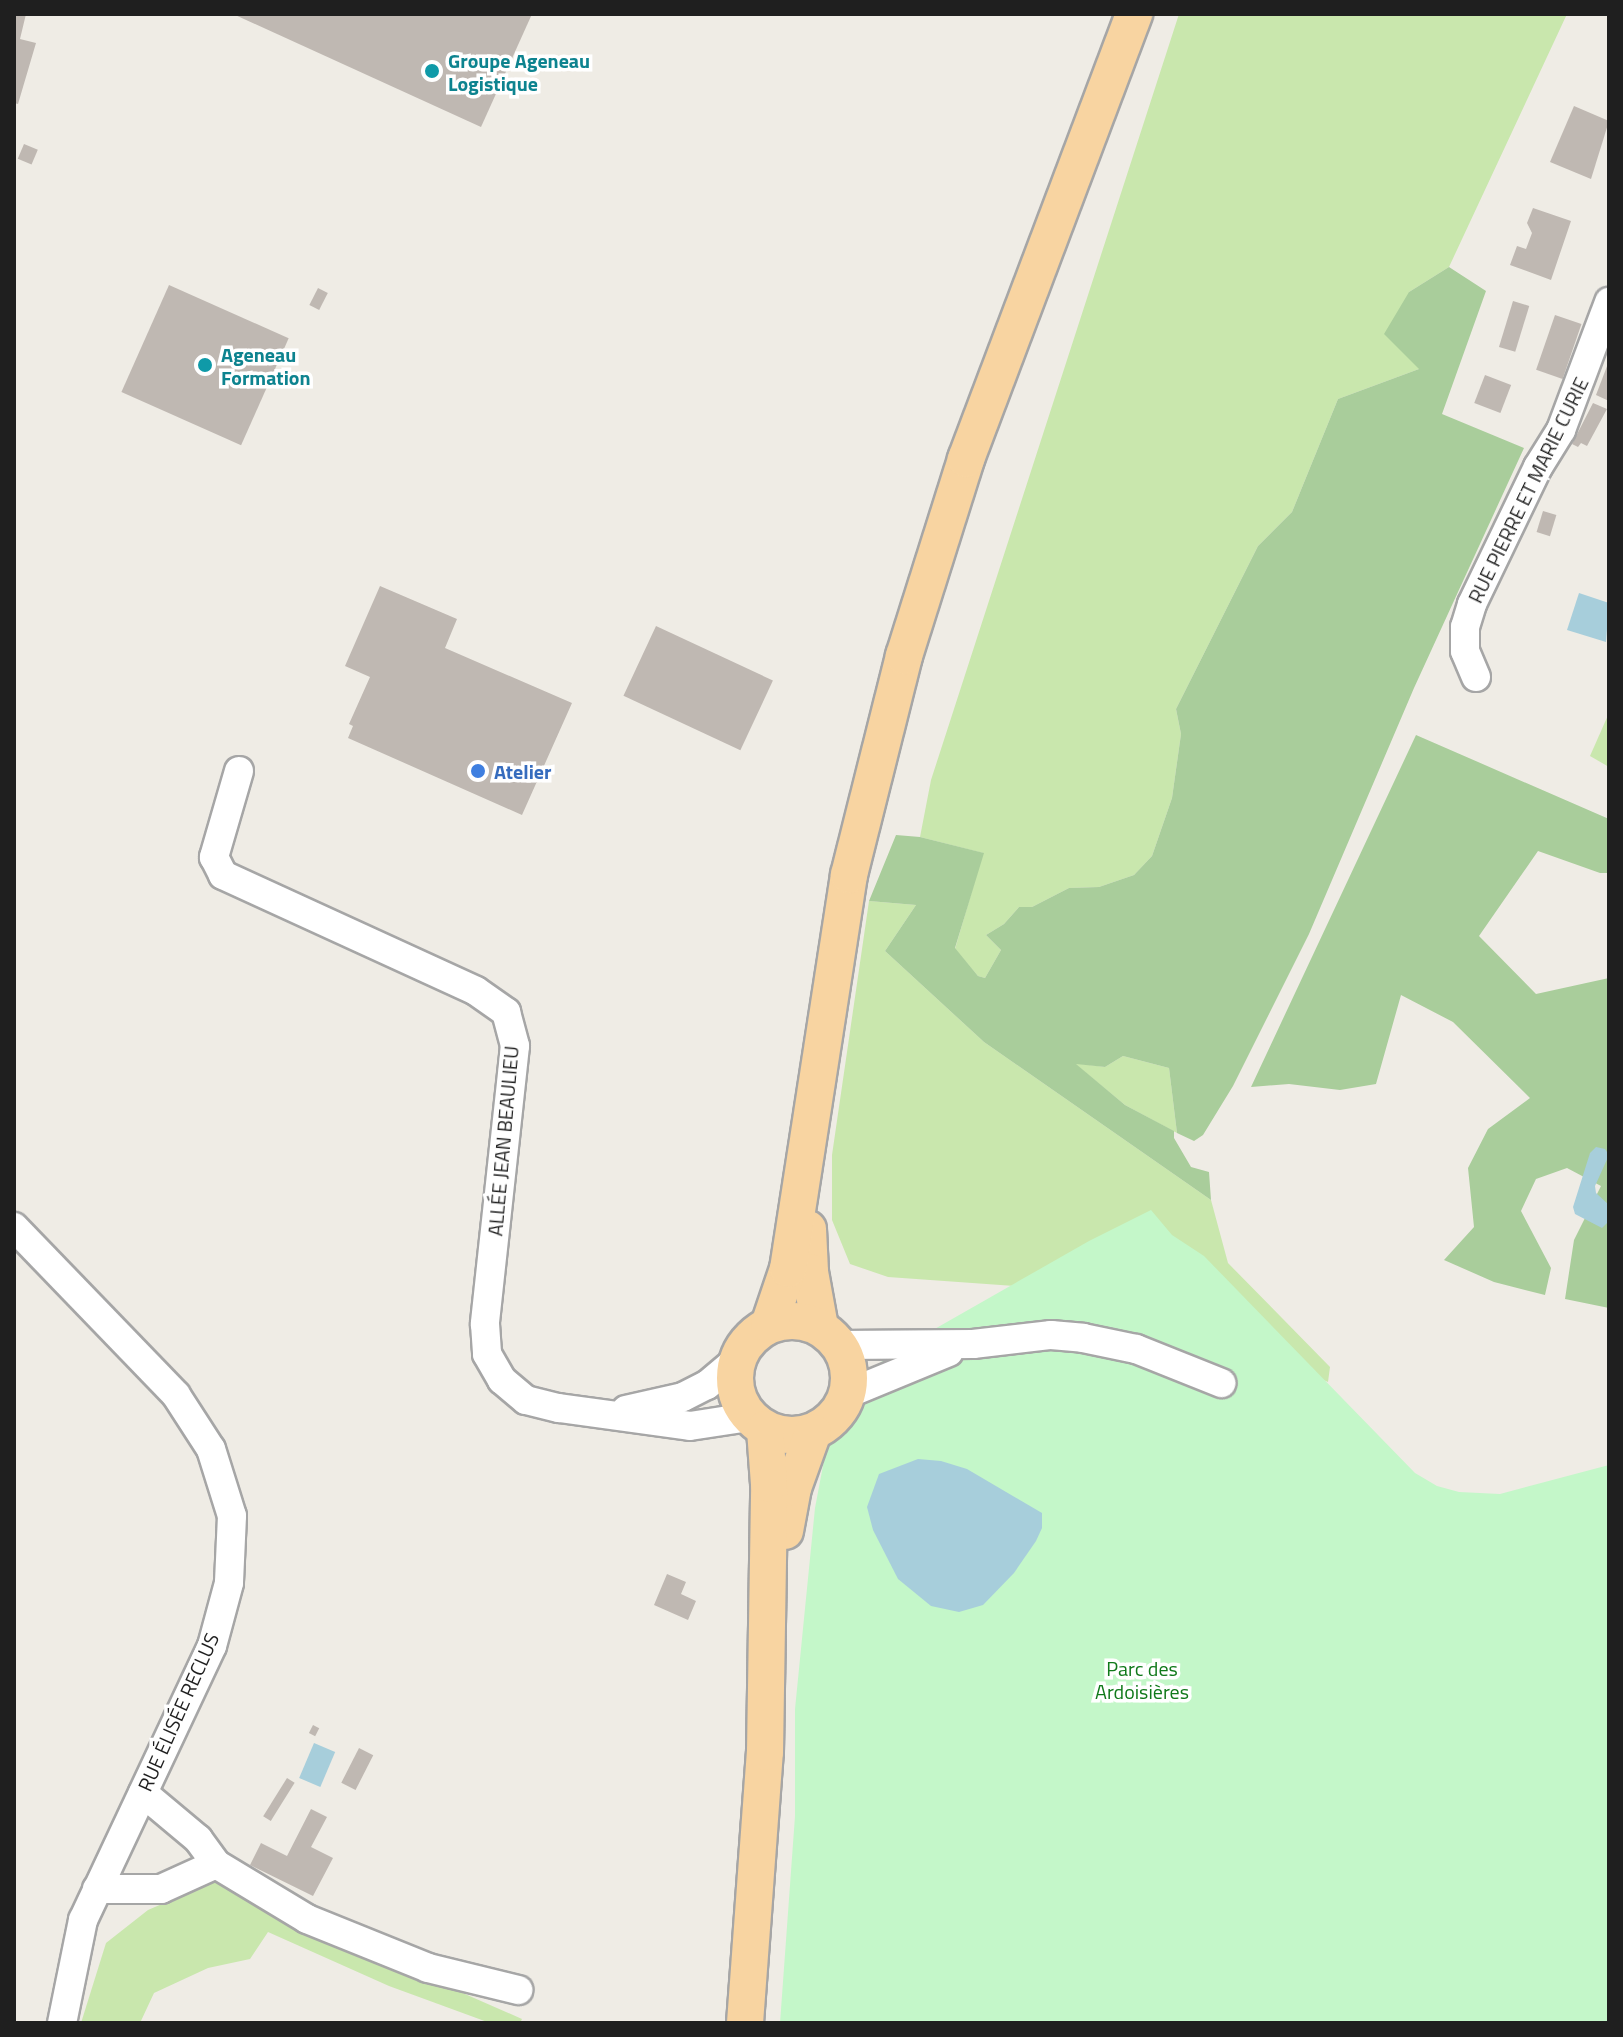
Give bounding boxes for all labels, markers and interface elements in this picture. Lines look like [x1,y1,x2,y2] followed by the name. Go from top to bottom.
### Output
[448,48,590,95] place label: Groupe Ageneau Logistique
[423,62,441,80] marker: Groupe Ageneau Logistique
[221,342,310,389] place label: Ageneau Formation
[196,356,214,374] marker: Ageneau Formation
[1463,373,1593,607] street label: RUE PIERRE ET MARIE CURIE
[494,759,551,783] place label: Atelier
[469,762,487,780] marker: Atelier
[483,1045,523,1237] street label: ALLÉE JEAN BEAULIEU
[132,1629,224,1795] street label: RUE ÉLISÉE RECLUS
[1095,1657,1189,1704] park label: Parc des Ardoisières

